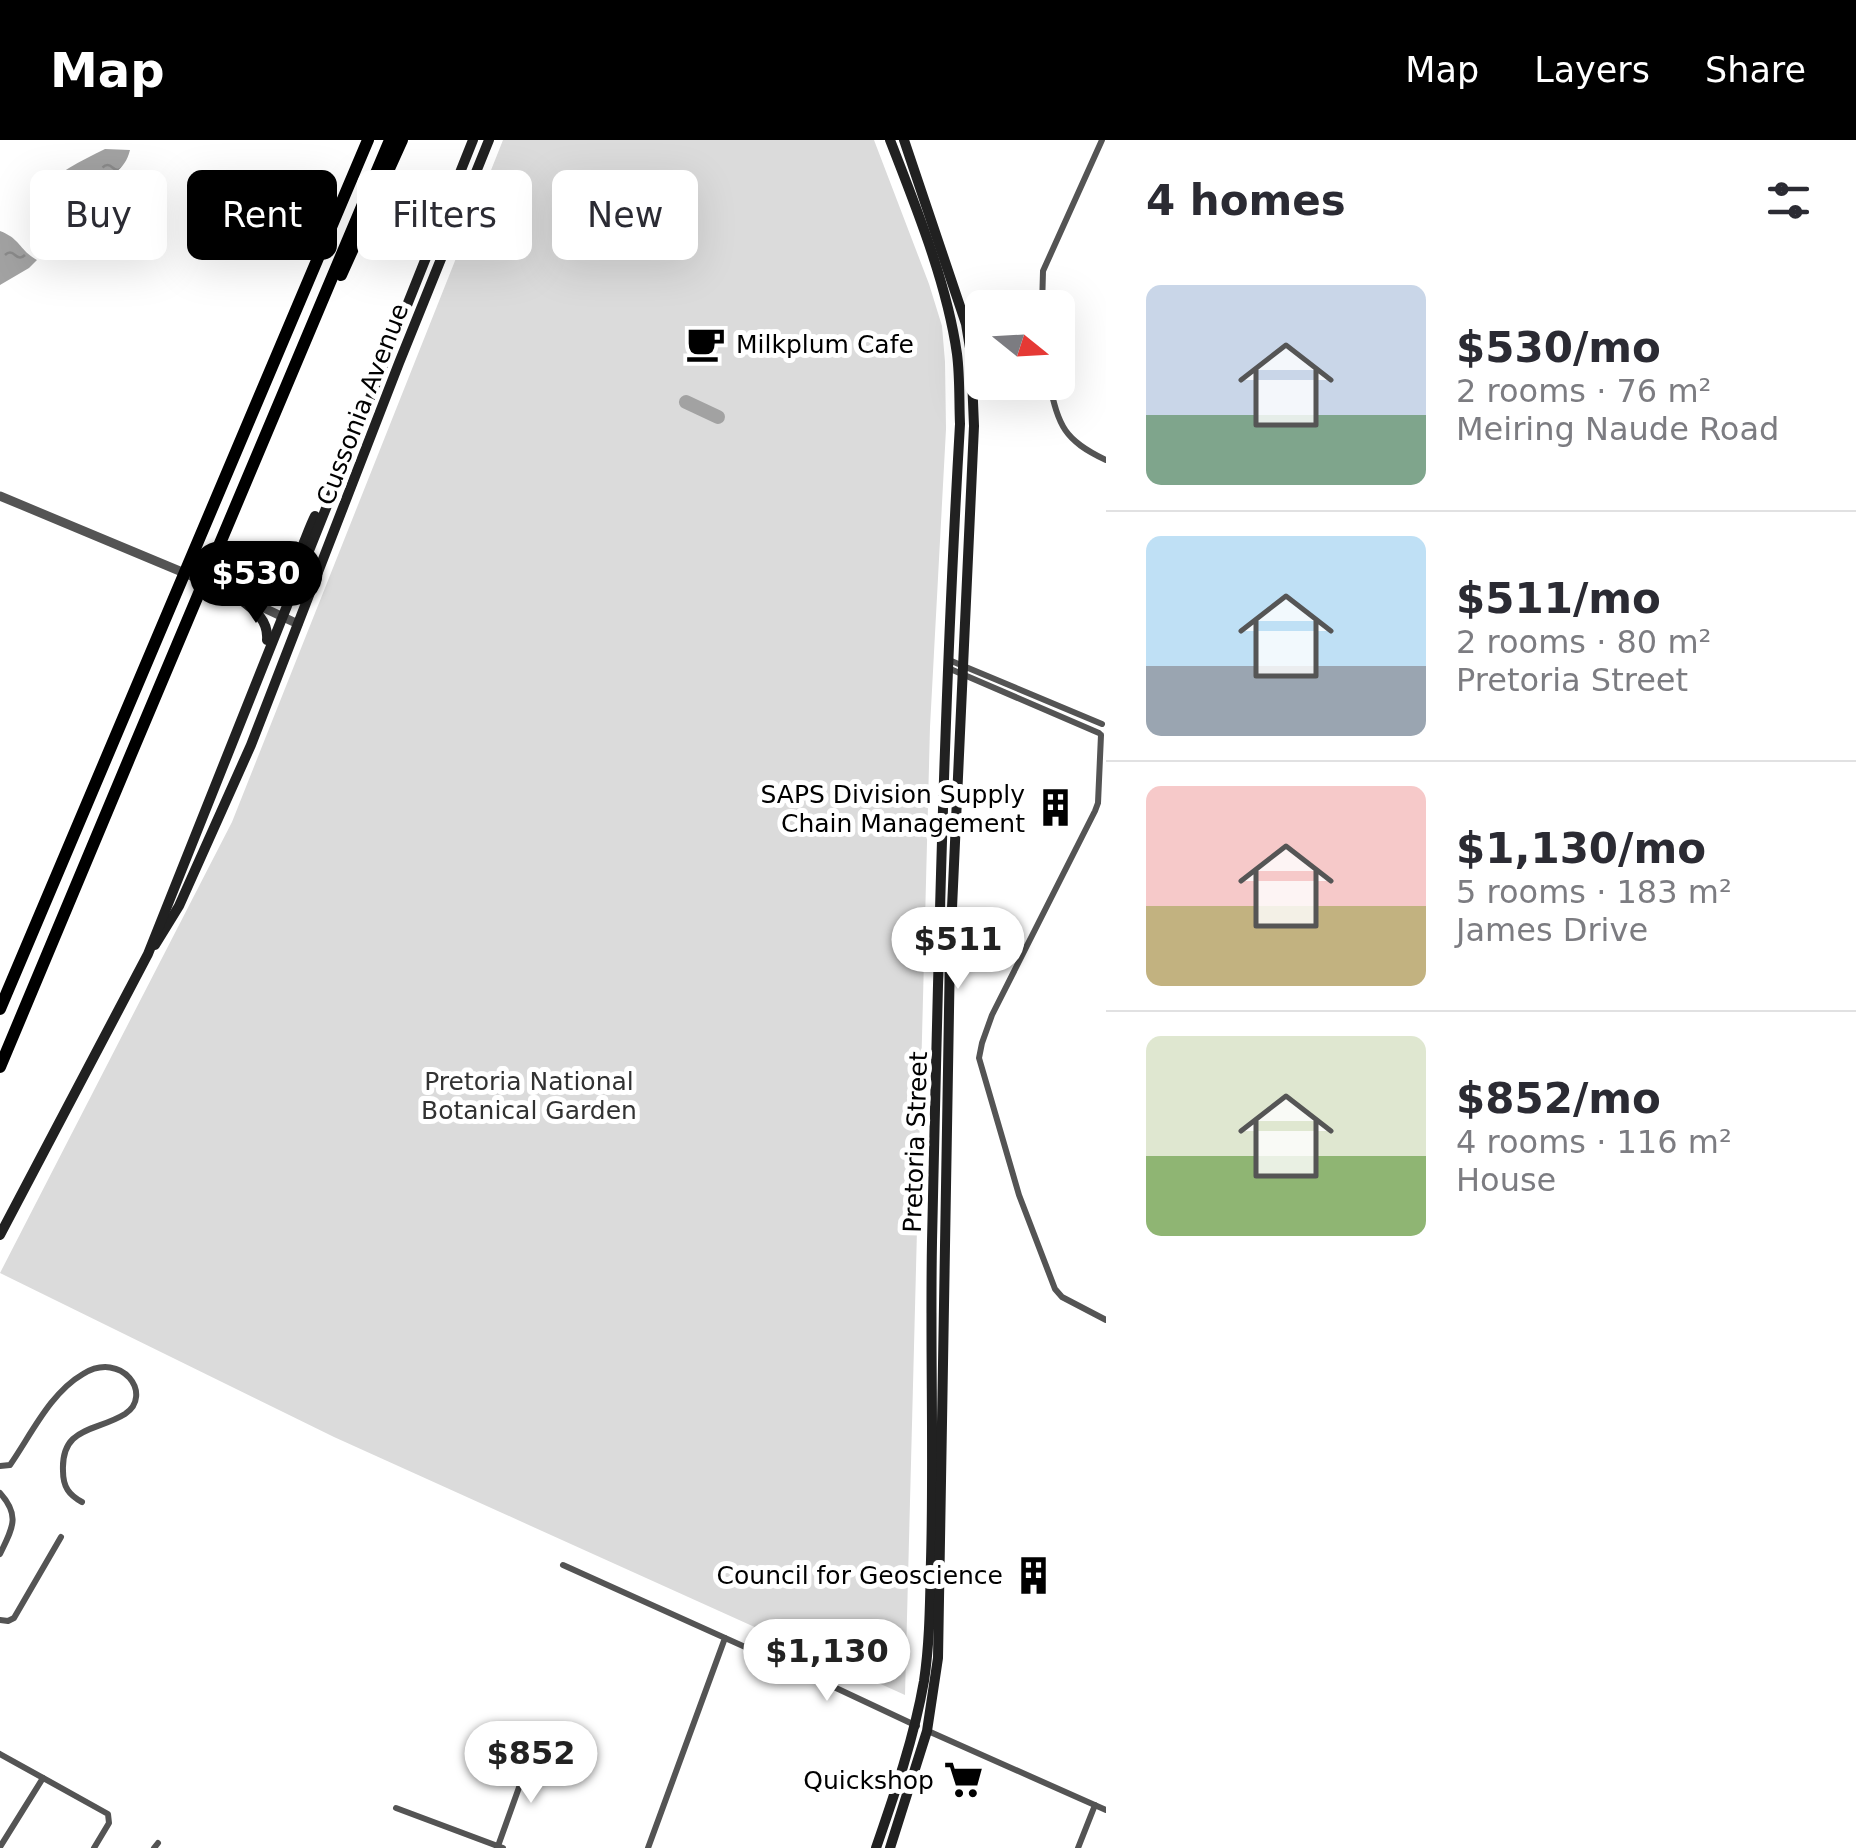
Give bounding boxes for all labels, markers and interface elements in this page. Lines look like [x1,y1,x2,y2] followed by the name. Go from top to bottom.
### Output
[50,42,165,98] text: Map
[1405,50,1479,90] text: Map
[1534,50,1650,90] text: Layers
[1705,50,1806,90] text: Share
[30,170,167,260] chip: Buy
[187,170,337,260] chip: Rent
[357,170,532,260] chip: Filters
[552,170,698,260] chip: New
[1761,173,1816,228] icon: filters
[1146,176,1346,225] text: 4 homes
[965,290,1075,400] north arrow
[965,290,1075,400] map controls
[311,299,414,509] street label: Cussonia Avenue
[685,323,727,365] cafe icon: Milkplum Cafe
[1456,323,1661,372] text: $530/mo
[1226,325,1346,445] icon: home
[736,330,914,359] place label: Milkplum Cafe
[1456,372,1711,410] text: 2 rooms · 76 m²
[1456,410,1779,448] text: Meiring Naude Road
[197,541,315,626] pin: $530
[211,554,301,592] text: $530
[1456,574,1661,623] text: $511/mo
[1226,576,1346,696] icon: home
[1456,623,1711,661] text: 2 rooms · 80 m²
[1456,661,1688,699] text: Pretoria Street
[760,780,1025,838] place label: SAPS Division Supply Chain Management
[1034,787,1076,829] building icon: SAPS Division Supply Chain Management
[1456,824,1706,873] text: $1,130/mo
[1226,826,1346,946] icon: home
[1456,873,1732,911] text: 5 rooms · 183 m²
[899,907,1017,992] pin: $511
[1456,911,1648,949] text: James Drive
[913,920,1003,958] text: $511
[898,1051,933,1233] street label: Pretoria Street
[421,1067,637,1125] park label: Pretoria National Botanical Garden
[1456,1074,1661,1123] text: $852/mo
[1226,1076,1346,1196] icon: home
[1456,1123,1732,1161] text: 4 rooms · 116 m²
[1456,1161,1556,1199] text: House
[1012,1554,1054,1596] building icon: Council for Geoscience
[717,1561,1003,1590] place label: Council for Geoscience
[746,1619,908,1704] pin: $1,130
[765,1632,889,1670] text: $1,130
[472,1721,590,1806] pin: $852
[486,1734,576,1772] text: $852
[943,1759,985,1801] supermarket icon: Quickshop
[803,1766,934,1795] place label: Quickshop

